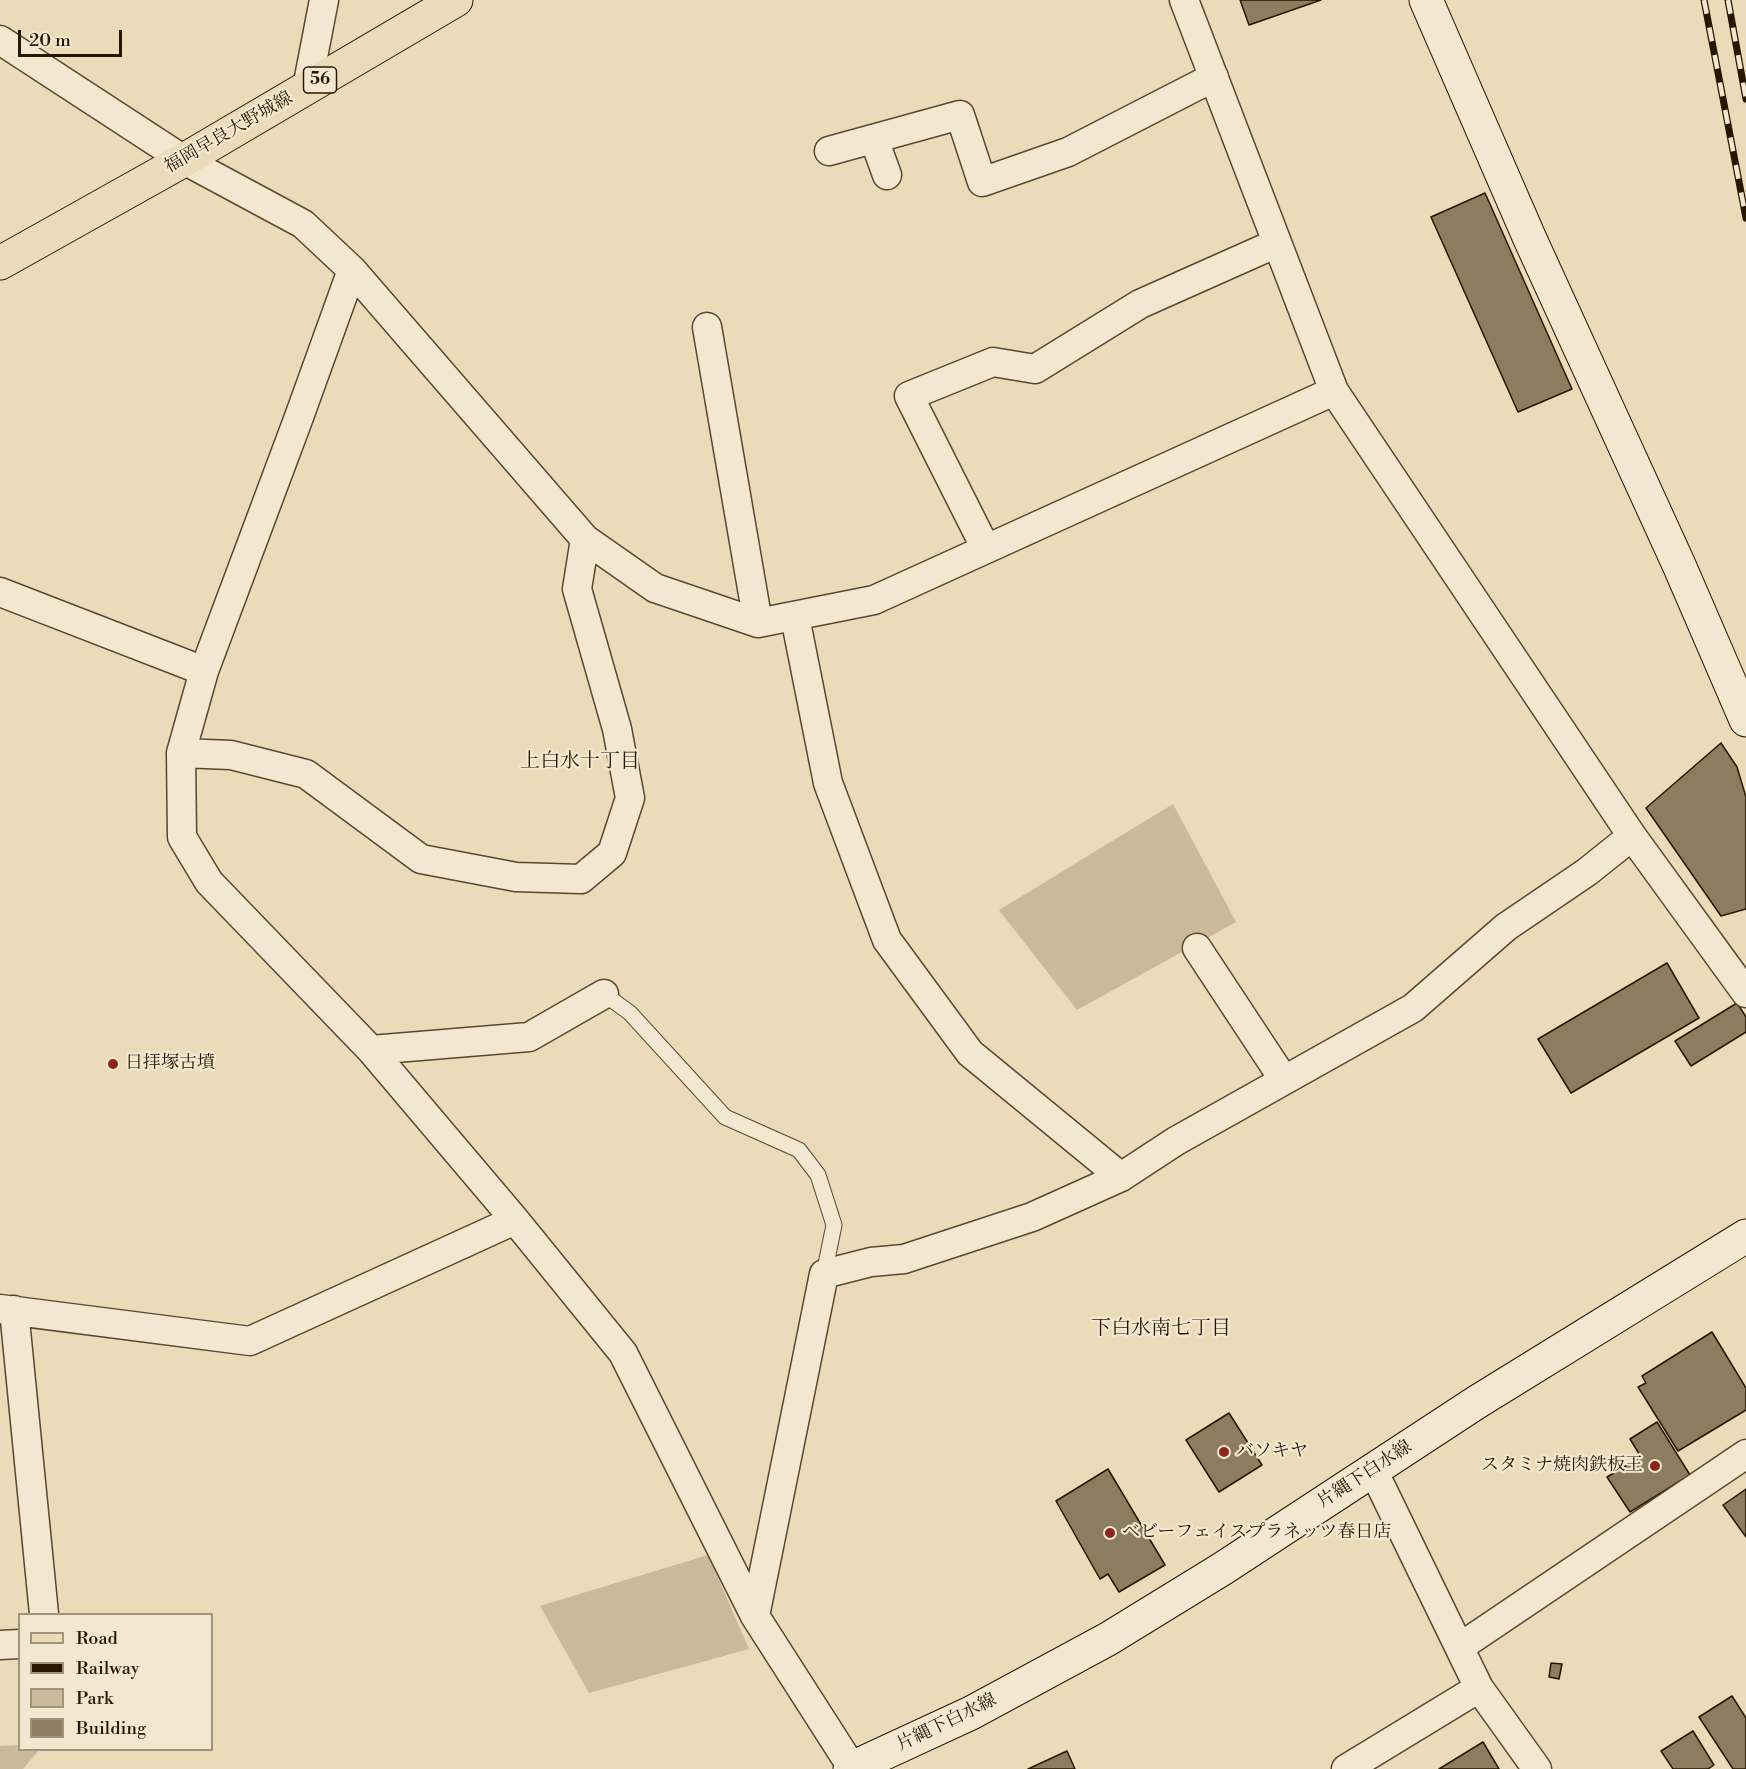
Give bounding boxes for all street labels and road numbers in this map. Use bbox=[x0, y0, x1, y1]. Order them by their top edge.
road number: 56 bbox=[304, 67, 336, 93]
street label: 福岡早良大野城線 bbox=[161, 88, 297, 178]
street label: 片縄下白水線 bbox=[1314, 1437, 1416, 1513]
street label: 片縄下白水線 bbox=[894, 1690, 1000, 1756]

